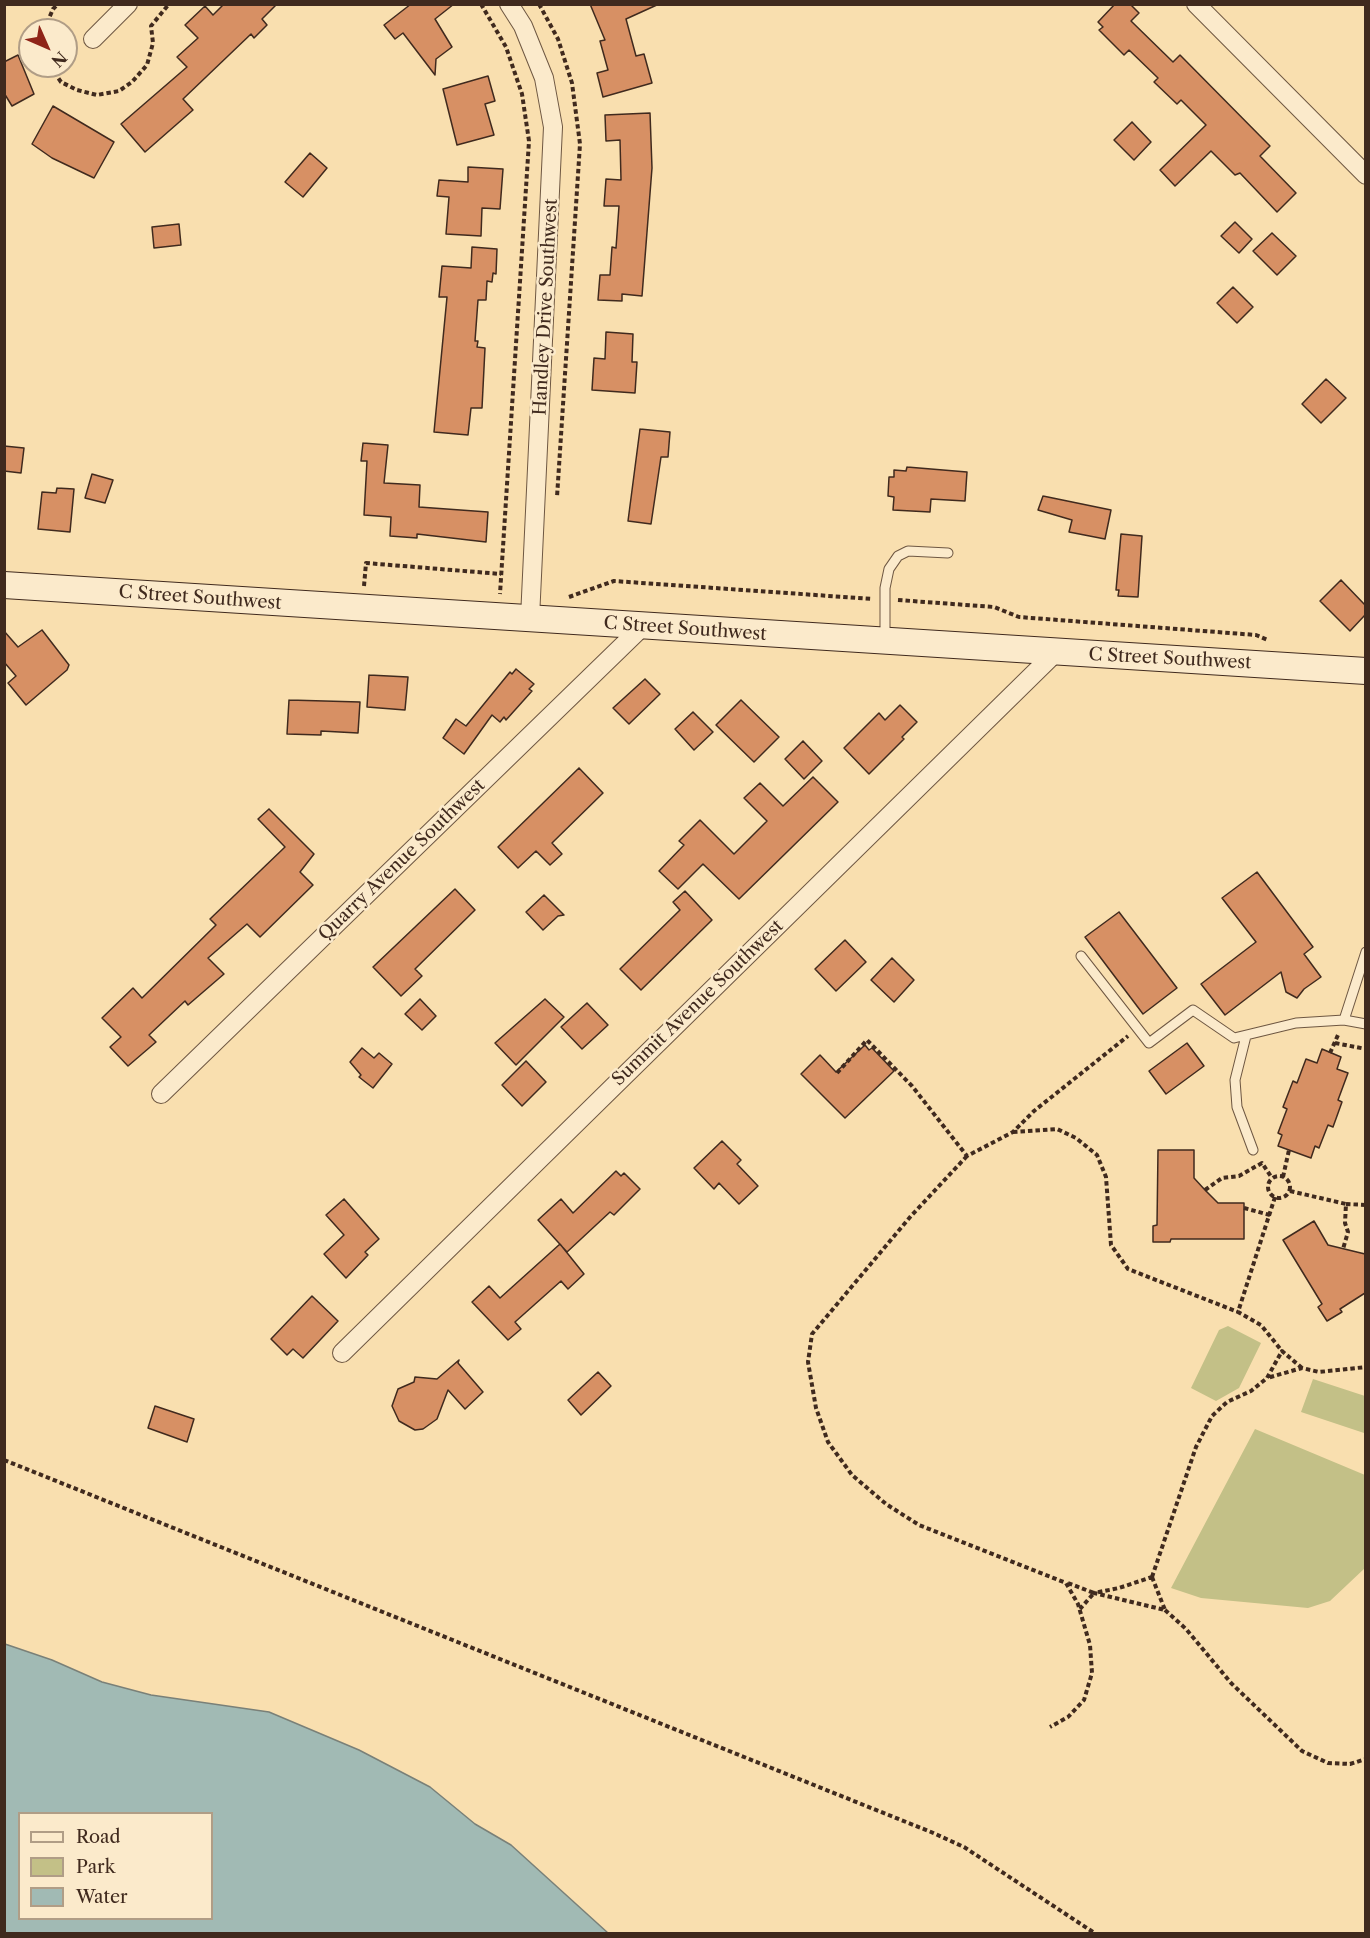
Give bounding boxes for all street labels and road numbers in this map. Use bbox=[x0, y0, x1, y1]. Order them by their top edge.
street label: Handley Drive Southwest bbox=[530, 198, 562, 416]
street label: C Street Southwest bbox=[118, 582, 282, 614]
street label: C Street Southwest bbox=[603, 613, 767, 645]
street label: C Street Southwest bbox=[1088, 644, 1252, 674]
street label: Quarry Avenue Southwest bbox=[314, 775, 490, 945]
street label: Summit Avenue Southwest bbox=[608, 916, 788, 1090]

